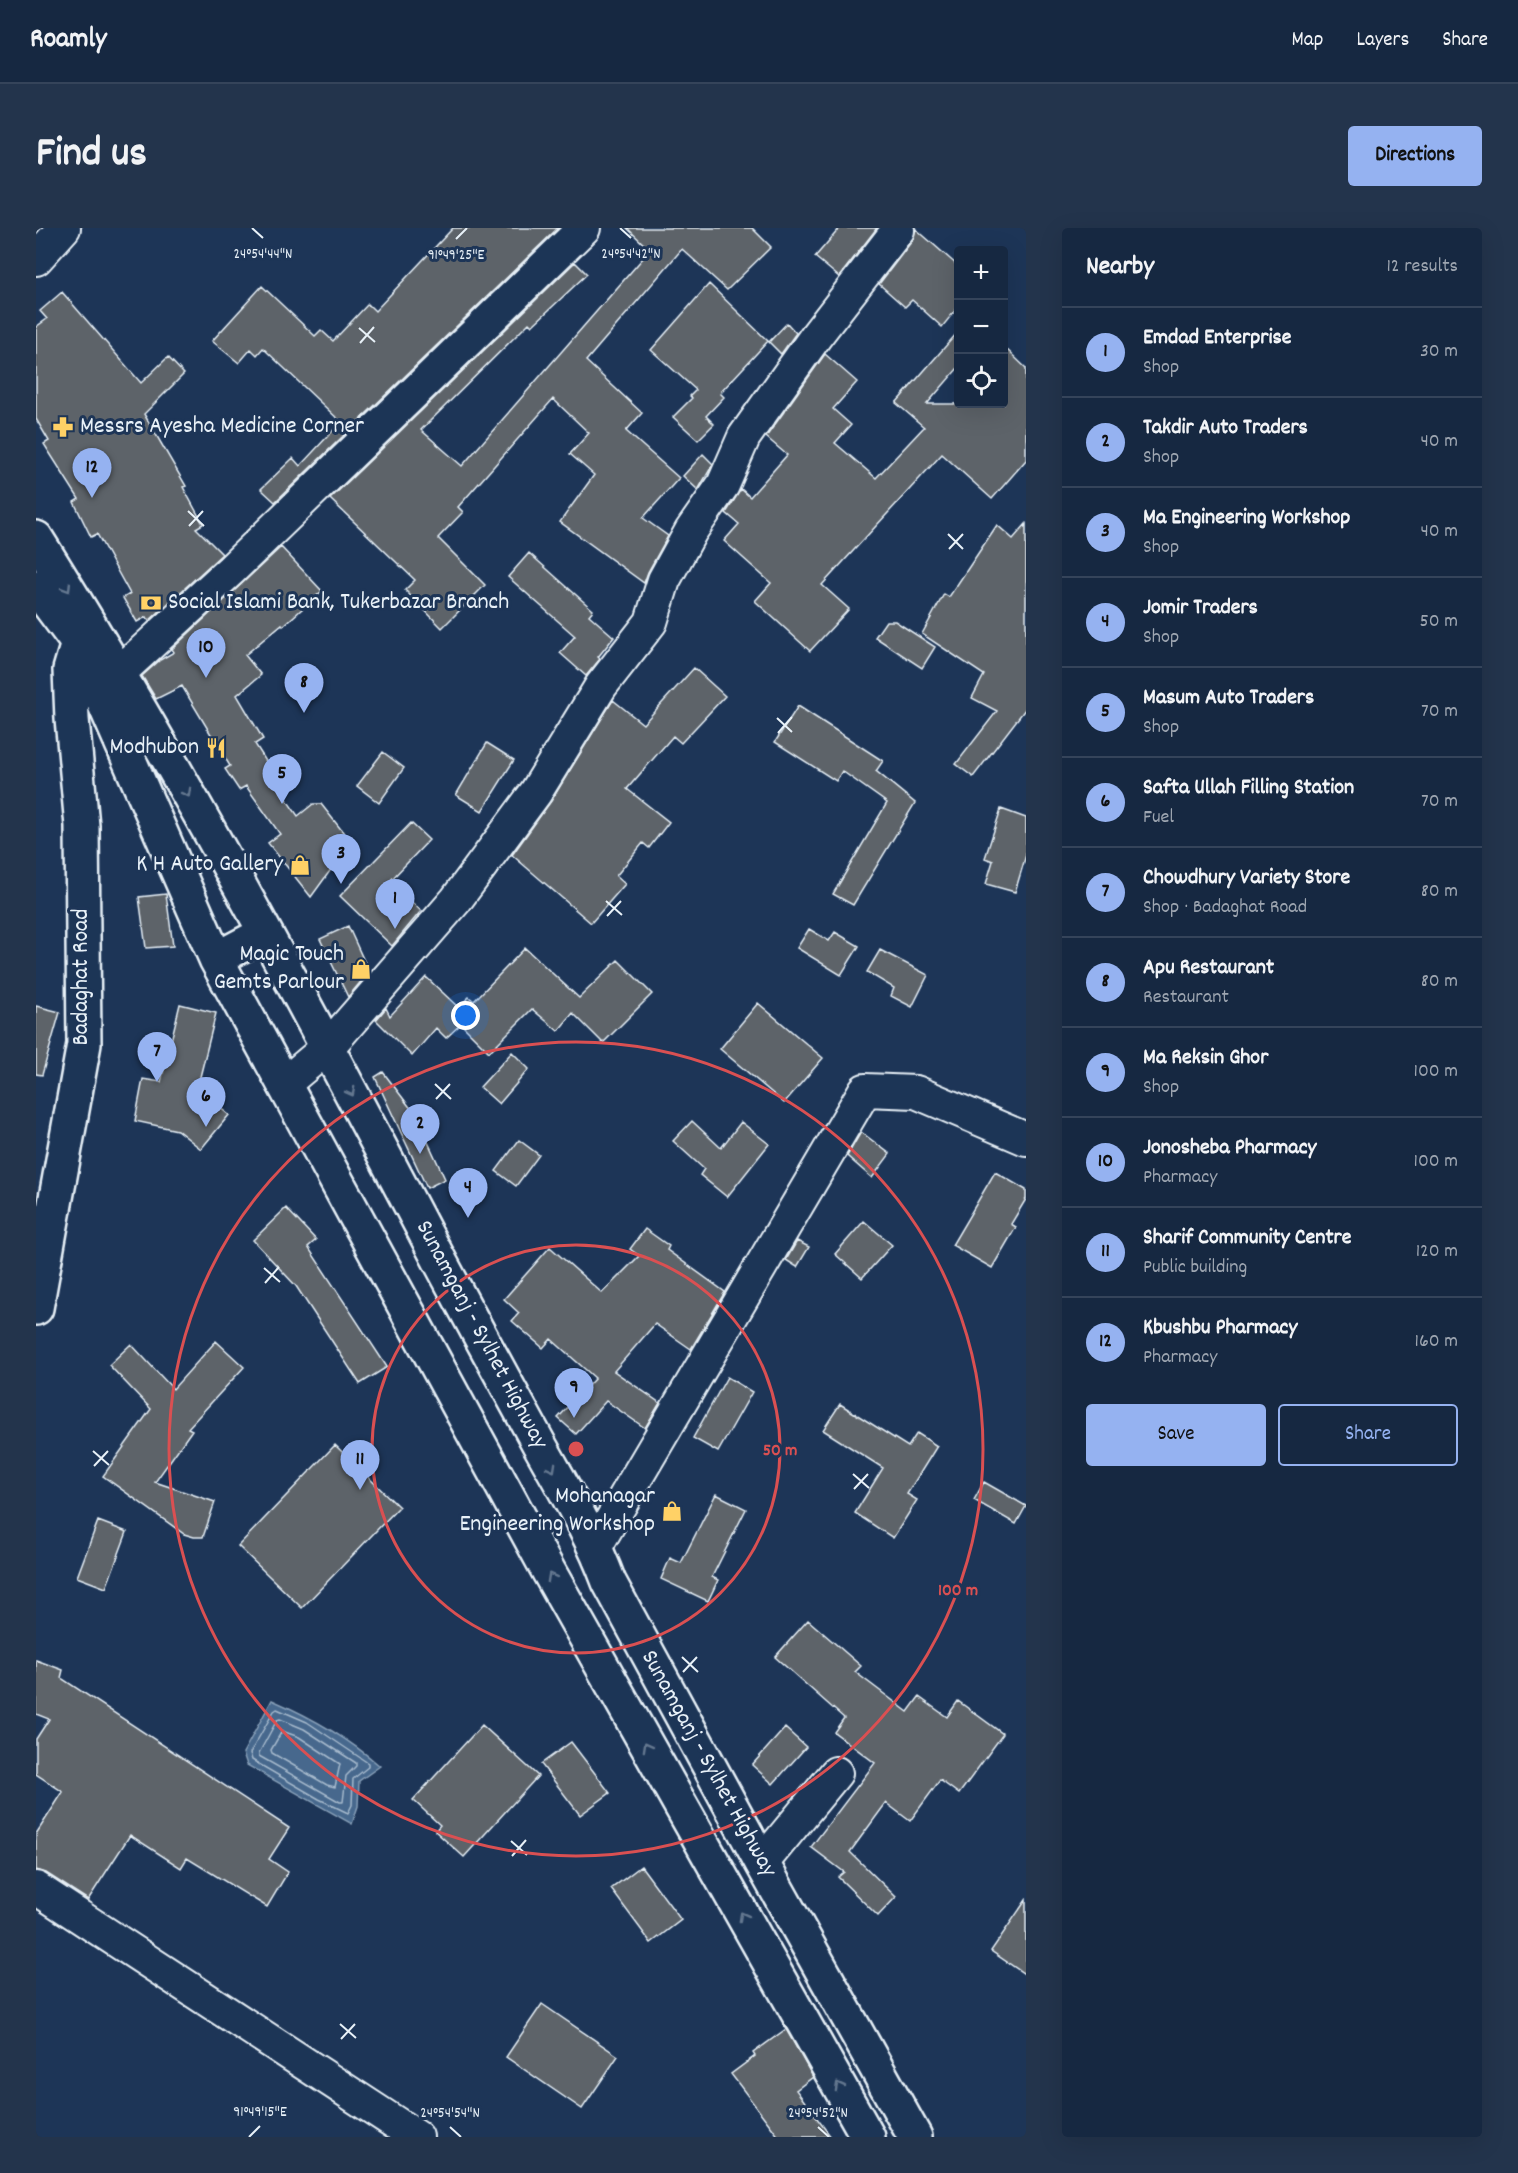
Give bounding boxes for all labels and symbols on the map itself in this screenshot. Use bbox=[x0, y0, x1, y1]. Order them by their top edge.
text: 24°54'44"N bbox=[234, 244, 292, 266]
text: 24°54'42"N bbox=[601, 244, 661, 266]
text: 91°49'25"E bbox=[428, 245, 485, 267]
place label: Messrs Ayesha Medicine Corner bbox=[80, 410, 364, 444]
pharmacy icon: Messrs Ayesha Medicine Corner bbox=[51, 415, 75, 439]
pin: 12 bbox=[72, 448, 112, 498]
one-way arrow bbox=[60, 582, 72, 592]
place label: Social Islami Bank, Tukerbazar Branch bbox=[168, 586, 509, 620]
bank icon: Social Islami Bank, Tukerbazar Branch bbox=[139, 591, 163, 615]
pin: 10 bbox=[186, 628, 226, 678]
pin: 8 bbox=[284, 664, 324, 713]
place label: Modhubon bbox=[110, 731, 199, 765]
restaurant icon: Modhubon bbox=[204, 736, 228, 760]
pin: 5 bbox=[262, 754, 302, 804]
one-way arrow bbox=[179, 786, 191, 797]
pin: 3 bbox=[322, 834, 360, 884]
place label: K H Auto Gallery bbox=[136, 848, 284, 882]
shop icon: K H Auto Gallery bbox=[288, 853, 312, 877]
pin: 1 bbox=[376, 880, 414, 929]
street label: Badaghat Road bbox=[65, 908, 99, 1046]
place label: Magic Touch Gemts Parlour bbox=[214, 938, 344, 1000]
shop icon: Magic Touch Gemts Parlour bbox=[349, 957, 373, 981]
your location bbox=[451, 1001, 480, 1030]
pin: 7 bbox=[138, 1032, 176, 1082]
pin: 6 bbox=[186, 1078, 226, 1127]
one-way arrow bbox=[344, 1086, 356, 1097]
pin: 2 bbox=[400, 1104, 440, 1154]
pin: 4 bbox=[448, 1168, 488, 1218]
street label: Sunamganj - Sylhet Highway bbox=[406, 1215, 556, 1457]
pin: 9 bbox=[554, 1368, 594, 1418]
centre of rings bbox=[566, 1439, 586, 1459]
text: 50 m bbox=[763, 1439, 797, 1464]
pin: 11 bbox=[340, 1440, 380, 1490]
one-way arrow bbox=[545, 1462, 557, 1472]
place label: Mohanagar Engineering Workshop bbox=[459, 1480, 655, 1542]
shop icon: Mohanagar Engineering Workshop bbox=[660, 1499, 684, 1523]
one-way arrow bbox=[547, 1572, 559, 1583]
text: 100 m bbox=[938, 1579, 978, 1604]
street label: Sunamganj - Sylhet Highway bbox=[631, 1644, 785, 1885]
one-way arrow bbox=[643, 1742, 654, 1753]
one-way arrow bbox=[739, 1912, 750, 1922]
one-way arrow bbox=[835, 2082, 846, 2092]
text: 91°49'15"E bbox=[233, 2102, 287, 2124]
text: 24°54'54"N bbox=[420, 2103, 480, 2125]
text: 24°54'52"N bbox=[788, 2103, 848, 2125]

